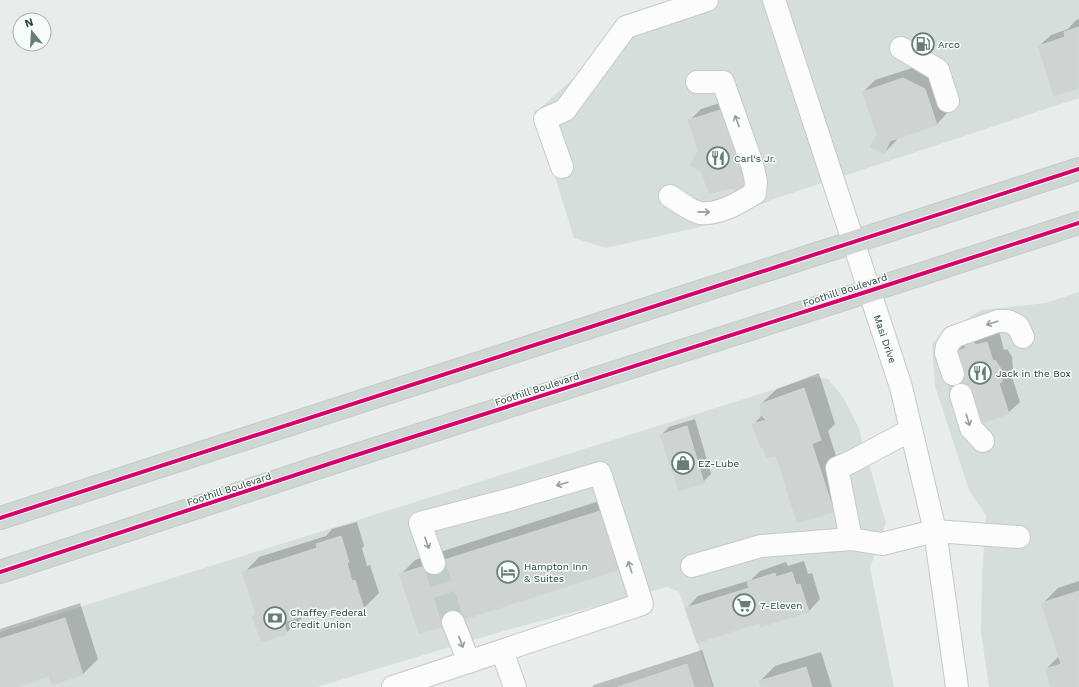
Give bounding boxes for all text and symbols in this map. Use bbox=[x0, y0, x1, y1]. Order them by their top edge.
north arrow bbox=[12, 12, 52, 52]
text: N bbox=[23, 16, 35, 30]
fuel station icon: Arco bbox=[910, 31, 936, 57]
place label: Arco bbox=[938, 39, 960, 50]
one-way arrow bbox=[733, 115, 740, 128]
restaurant icon: Carl's Jr. bbox=[705, 145, 731, 171]
place label: Carl's Jr. bbox=[734, 153, 776, 164]
one-way arrow bbox=[698, 208, 711, 216]
street label: Foothill Boulevard bbox=[801, 271, 889, 309]
street label: Masi Drive bbox=[872, 313, 898, 365]
one-way arrow bbox=[987, 320, 999, 328]
restaurant icon: Jack in the Box bbox=[967, 360, 993, 386]
place label: Jack in the Box bbox=[996, 368, 1071, 379]
street label: Foothill Boulevard bbox=[493, 370, 581, 408]
one-way arrow bbox=[965, 413, 972, 426]
shop icon: EZ-Lube bbox=[670, 450, 696, 476]
place label: EZ-Lube bbox=[698, 458, 739, 469]
street label: Foothill Boulevard bbox=[185, 470, 273, 508]
one-way arrow bbox=[556, 481, 569, 488]
one-way arrow bbox=[423, 537, 431, 549]
hotel icon: Hampton Inn & Suites bbox=[495, 559, 521, 585]
place label: Hampton Inn & Suites bbox=[524, 561, 588, 584]
one-way arrow bbox=[626, 561, 633, 574]
supermarket icon: 7-Eleven bbox=[731, 592, 757, 618]
place label: 7-Eleven bbox=[760, 600, 802, 611]
bank icon: Chaffey Federal Credit Union bbox=[262, 605, 288, 631]
place label: Chaffey Federal Credit Union bbox=[290, 607, 366, 630]
one-way arrow bbox=[458, 636, 466, 648]

